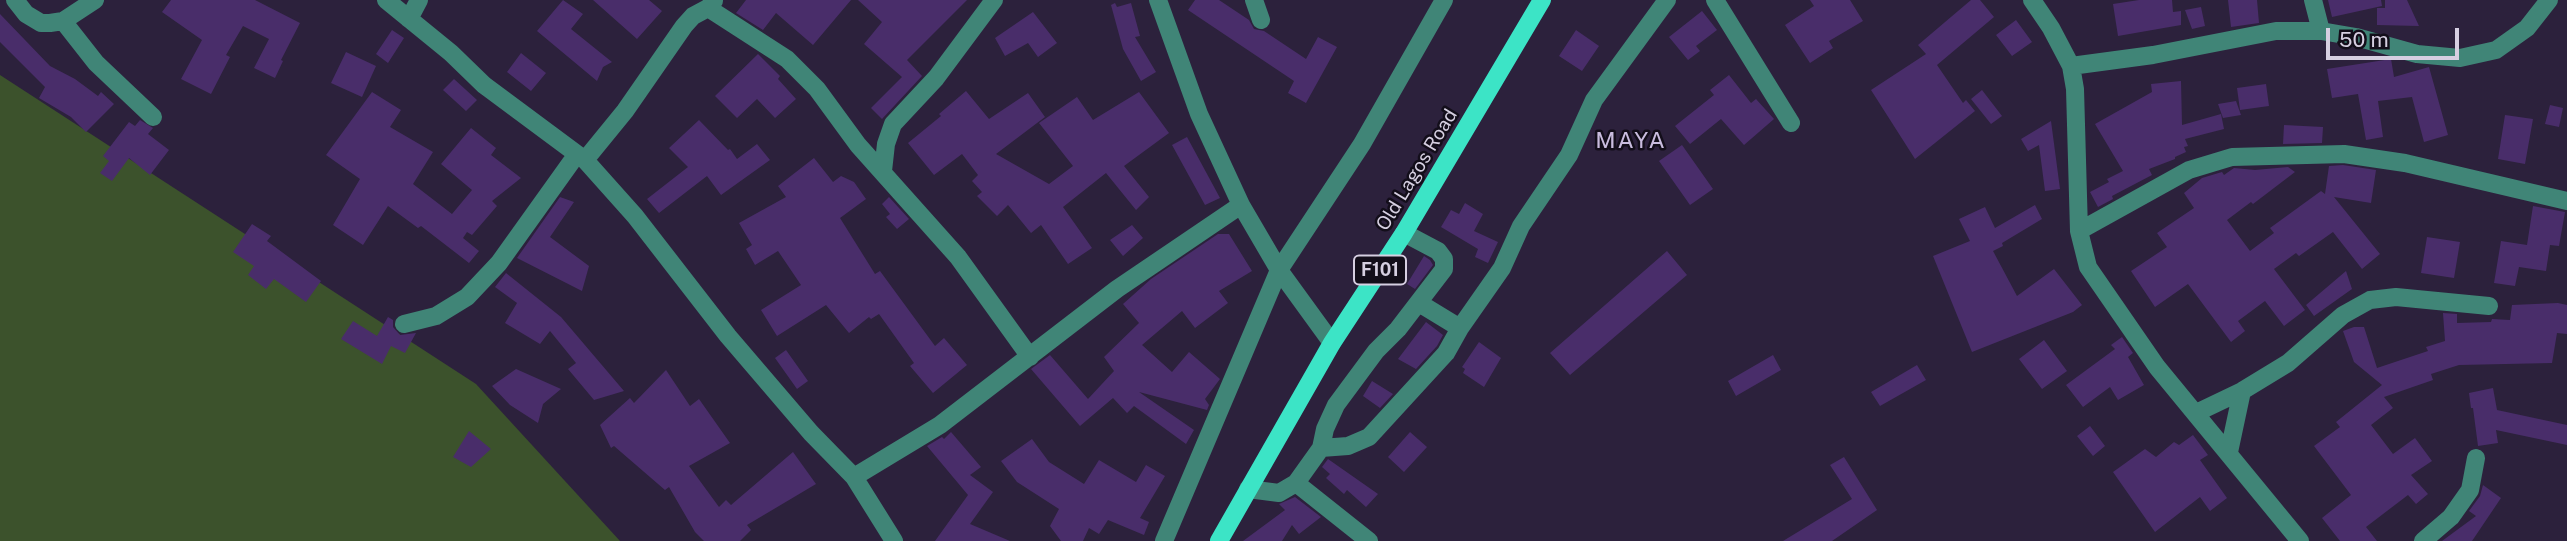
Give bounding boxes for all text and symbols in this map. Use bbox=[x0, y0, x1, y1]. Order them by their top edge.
scale bar bbox=[2329, 14, 2462, 58]
text: 50 m bbox=[2339, 27, 2389, 52]
street label: Old Lagos Road bbox=[1372, 105, 1462, 235]
district label: MAYA bbox=[1596, 127, 1666, 155]
road number: F101 bbox=[1354, 256, 1406, 284]

